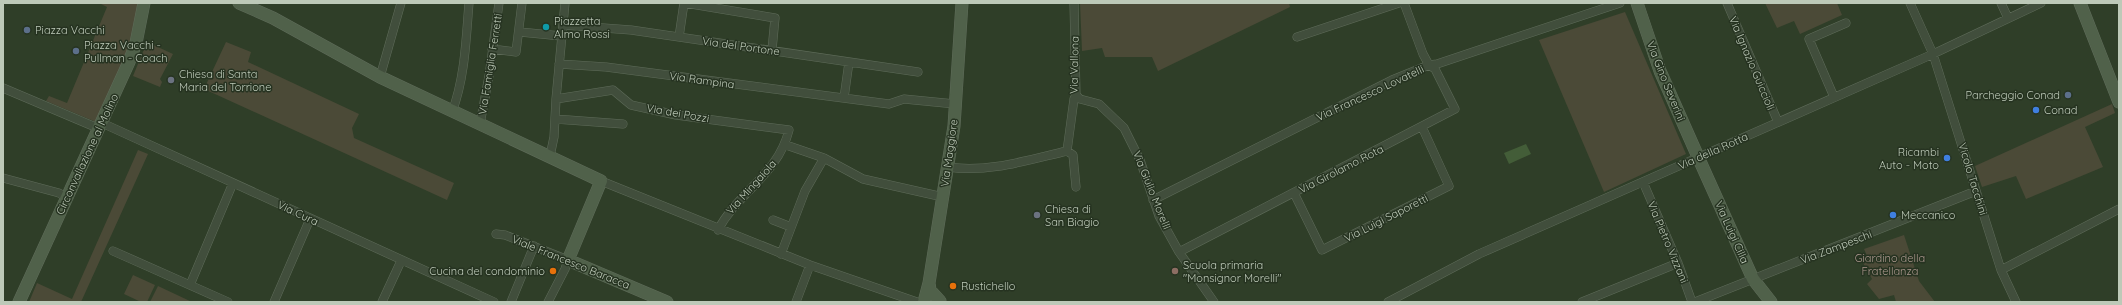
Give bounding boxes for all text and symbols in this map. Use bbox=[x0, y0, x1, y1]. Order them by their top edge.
street label: Via Famiglia Ferretti bbox=[475, 12, 505, 116]
place label: Piazzetta Almo Rossi bbox=[554, 14, 610, 41]
street label: Via Ignazio Guiccioli bbox=[1726, 14, 1778, 112]
marker: Piazzetta Almo Rossi bbox=[541, 22, 551, 32]
place label: Piazza Vacchi bbox=[35, 23, 105, 37]
marker: Piazza Vacchi bbox=[22, 25, 32, 35]
street label: Via del Portone bbox=[701, 34, 781, 58]
street label: Via Vallona bbox=[1066, 36, 1082, 94]
place label: Piazza Vacchi - Pullman - Coach bbox=[84, 38, 168, 65]
street label: Via Gino Severini bbox=[1644, 39, 1688, 123]
marker: Piazza Vacchi - Pullman - Coach bbox=[71, 46, 81, 56]
street label: Via Francesco Lovatelli bbox=[1314, 62, 1426, 124]
place label: Chiesa di Santa Maria del Torrione bbox=[179, 67, 271, 94]
street label: Via Rampina bbox=[669, 69, 735, 91]
marker: Chiesa di Santa Maria del Torrione bbox=[166, 75, 176, 85]
place label: Parcheggio Conad bbox=[1965, 88, 2060, 102]
marker: Parcheggio Conad bbox=[2063, 90, 2073, 100]
street label: Circonvallazione al Molino bbox=[53, 91, 121, 217]
street label: Via dei Pozzi bbox=[646, 101, 710, 125]
place label: Conad bbox=[2044, 103, 2078, 117]
marker: Conad bbox=[2031, 105, 2041, 115]
street label: Via Maggiore bbox=[937, 118, 961, 188]
street label: Via della Rotta bbox=[1676, 129, 1750, 173]
street label: Vicolo Tacchini bbox=[1955, 141, 1991, 217]
street label: Via Girolamo Rota bbox=[1296, 142, 1386, 196]
place label: Ricambi Auto - Moto bbox=[1879, 145, 1939, 172]
street label: Via Giulio Morelli bbox=[1130, 149, 1174, 231]
marker: Ricambi Auto - Moto bbox=[1942, 153, 1952, 163]
street label: Via Mingaiola bbox=[723, 157, 779, 217]
street label: Via Luigi Saporetti bbox=[1342, 191, 1430, 245]
street label: Via Cura bbox=[275, 197, 321, 229]
street label: Via Luigi Cilla bbox=[1712, 198, 1752, 266]
street label: Via Pietro Vizzani bbox=[1644, 199, 1692, 285]
place label: Chiesa di San Biagio bbox=[1045, 202, 1100, 229]
place label: Meccanico bbox=[1901, 208, 1956, 222]
marker: Chiesa di San Biagio bbox=[1032, 210, 1042, 220]
marker: Meccanico bbox=[1888, 210, 1898, 220]
street label: Via Zampeschi bbox=[1798, 227, 1874, 267]
street label: Viale Francesco Baracca bbox=[510, 232, 632, 292]
park label: Giardino della Fratellanza bbox=[1855, 251, 1925, 278]
place label: Scuola primaria "Monsignor Morelli" bbox=[1183, 258, 1282, 285]
place label: Cucina del condominio bbox=[429, 264, 545, 278]
marker: Cucina del condominio bbox=[548, 266, 558, 276]
marker: Scuola primaria "Monsignor Morelli" bbox=[1170, 266, 1180, 276]
place label: Rustichello bbox=[961, 279, 1016, 293]
marker: Rustichello bbox=[948, 281, 958, 291]

